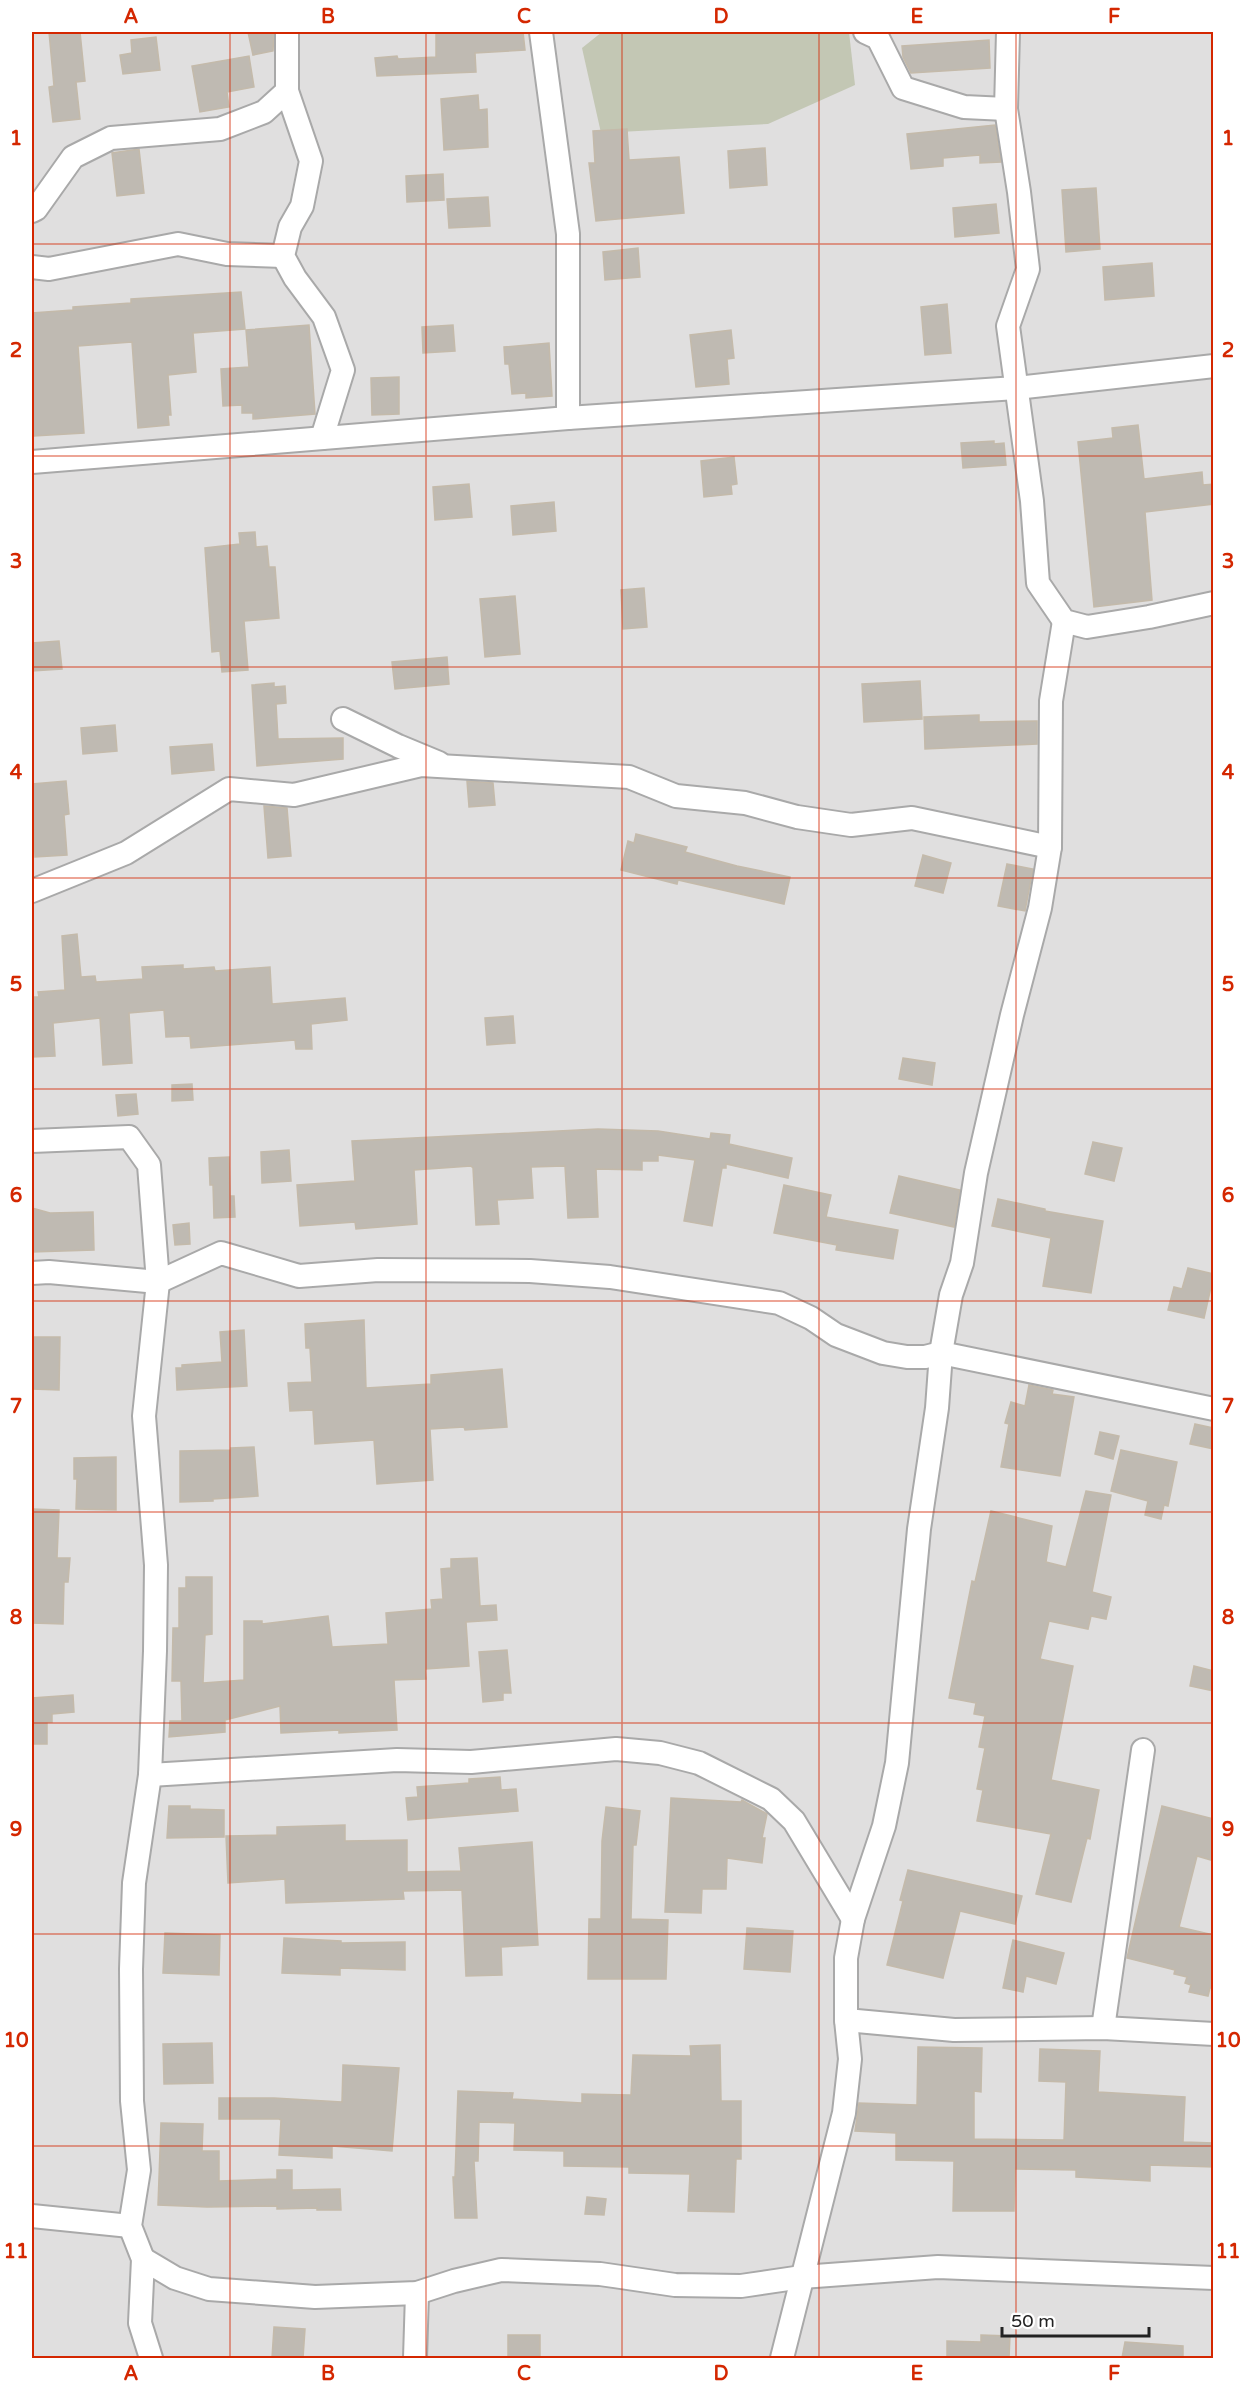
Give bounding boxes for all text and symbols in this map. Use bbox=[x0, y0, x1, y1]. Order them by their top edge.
text: A bbox=[124, 5, 139, 29]
text: B bbox=[321, 5, 335, 29]
text: C bbox=[517, 5, 531, 29]
text: D bbox=[713, 5, 729, 29]
text: E bbox=[911, 5, 924, 29]
text: F bbox=[1108, 5, 1120, 29]
text: 1 bbox=[10, 127, 22, 151]
text: 1 bbox=[1222, 127, 1234, 151]
text: 2 bbox=[10, 339, 22, 363]
text: 2 bbox=[1222, 339, 1234, 363]
text: 3 bbox=[10, 550, 22, 574]
text: 3 bbox=[1222, 550, 1234, 574]
text: 4 bbox=[10, 761, 23, 785]
text: 4 bbox=[1222, 761, 1235, 785]
text: 5 bbox=[10, 973, 22, 997]
text: 5 bbox=[1222, 973, 1234, 997]
text: 6 bbox=[10, 1184, 22, 1208]
text: 6 bbox=[1222, 1184, 1234, 1208]
text: 7 bbox=[10, 1395, 22, 1419]
text: 7 bbox=[1222, 1395, 1234, 1419]
text: 8 bbox=[10, 1606, 22, 1630]
text: 8 bbox=[1222, 1606, 1234, 1630]
text: 9 bbox=[10, 1818, 22, 1842]
text: 9 bbox=[1222, 1818, 1234, 1842]
text: 10 bbox=[3, 2029, 29, 2053]
text: 10 bbox=[1215, 2029, 1241, 2053]
text: 11 bbox=[3, 2240, 29, 2264]
text: 11 bbox=[1215, 2240, 1241, 2264]
scale bar bbox=[1002, 2300, 1149, 2338]
text: 50 m bbox=[1011, 2310, 1055, 2332]
text: A bbox=[124, 2362, 139, 2386]
text: B bbox=[321, 2362, 335, 2386]
text: C bbox=[517, 2362, 531, 2386]
text: D bbox=[713, 2362, 729, 2386]
text: E bbox=[911, 2362, 924, 2386]
text: F bbox=[1108, 2362, 1120, 2386]

